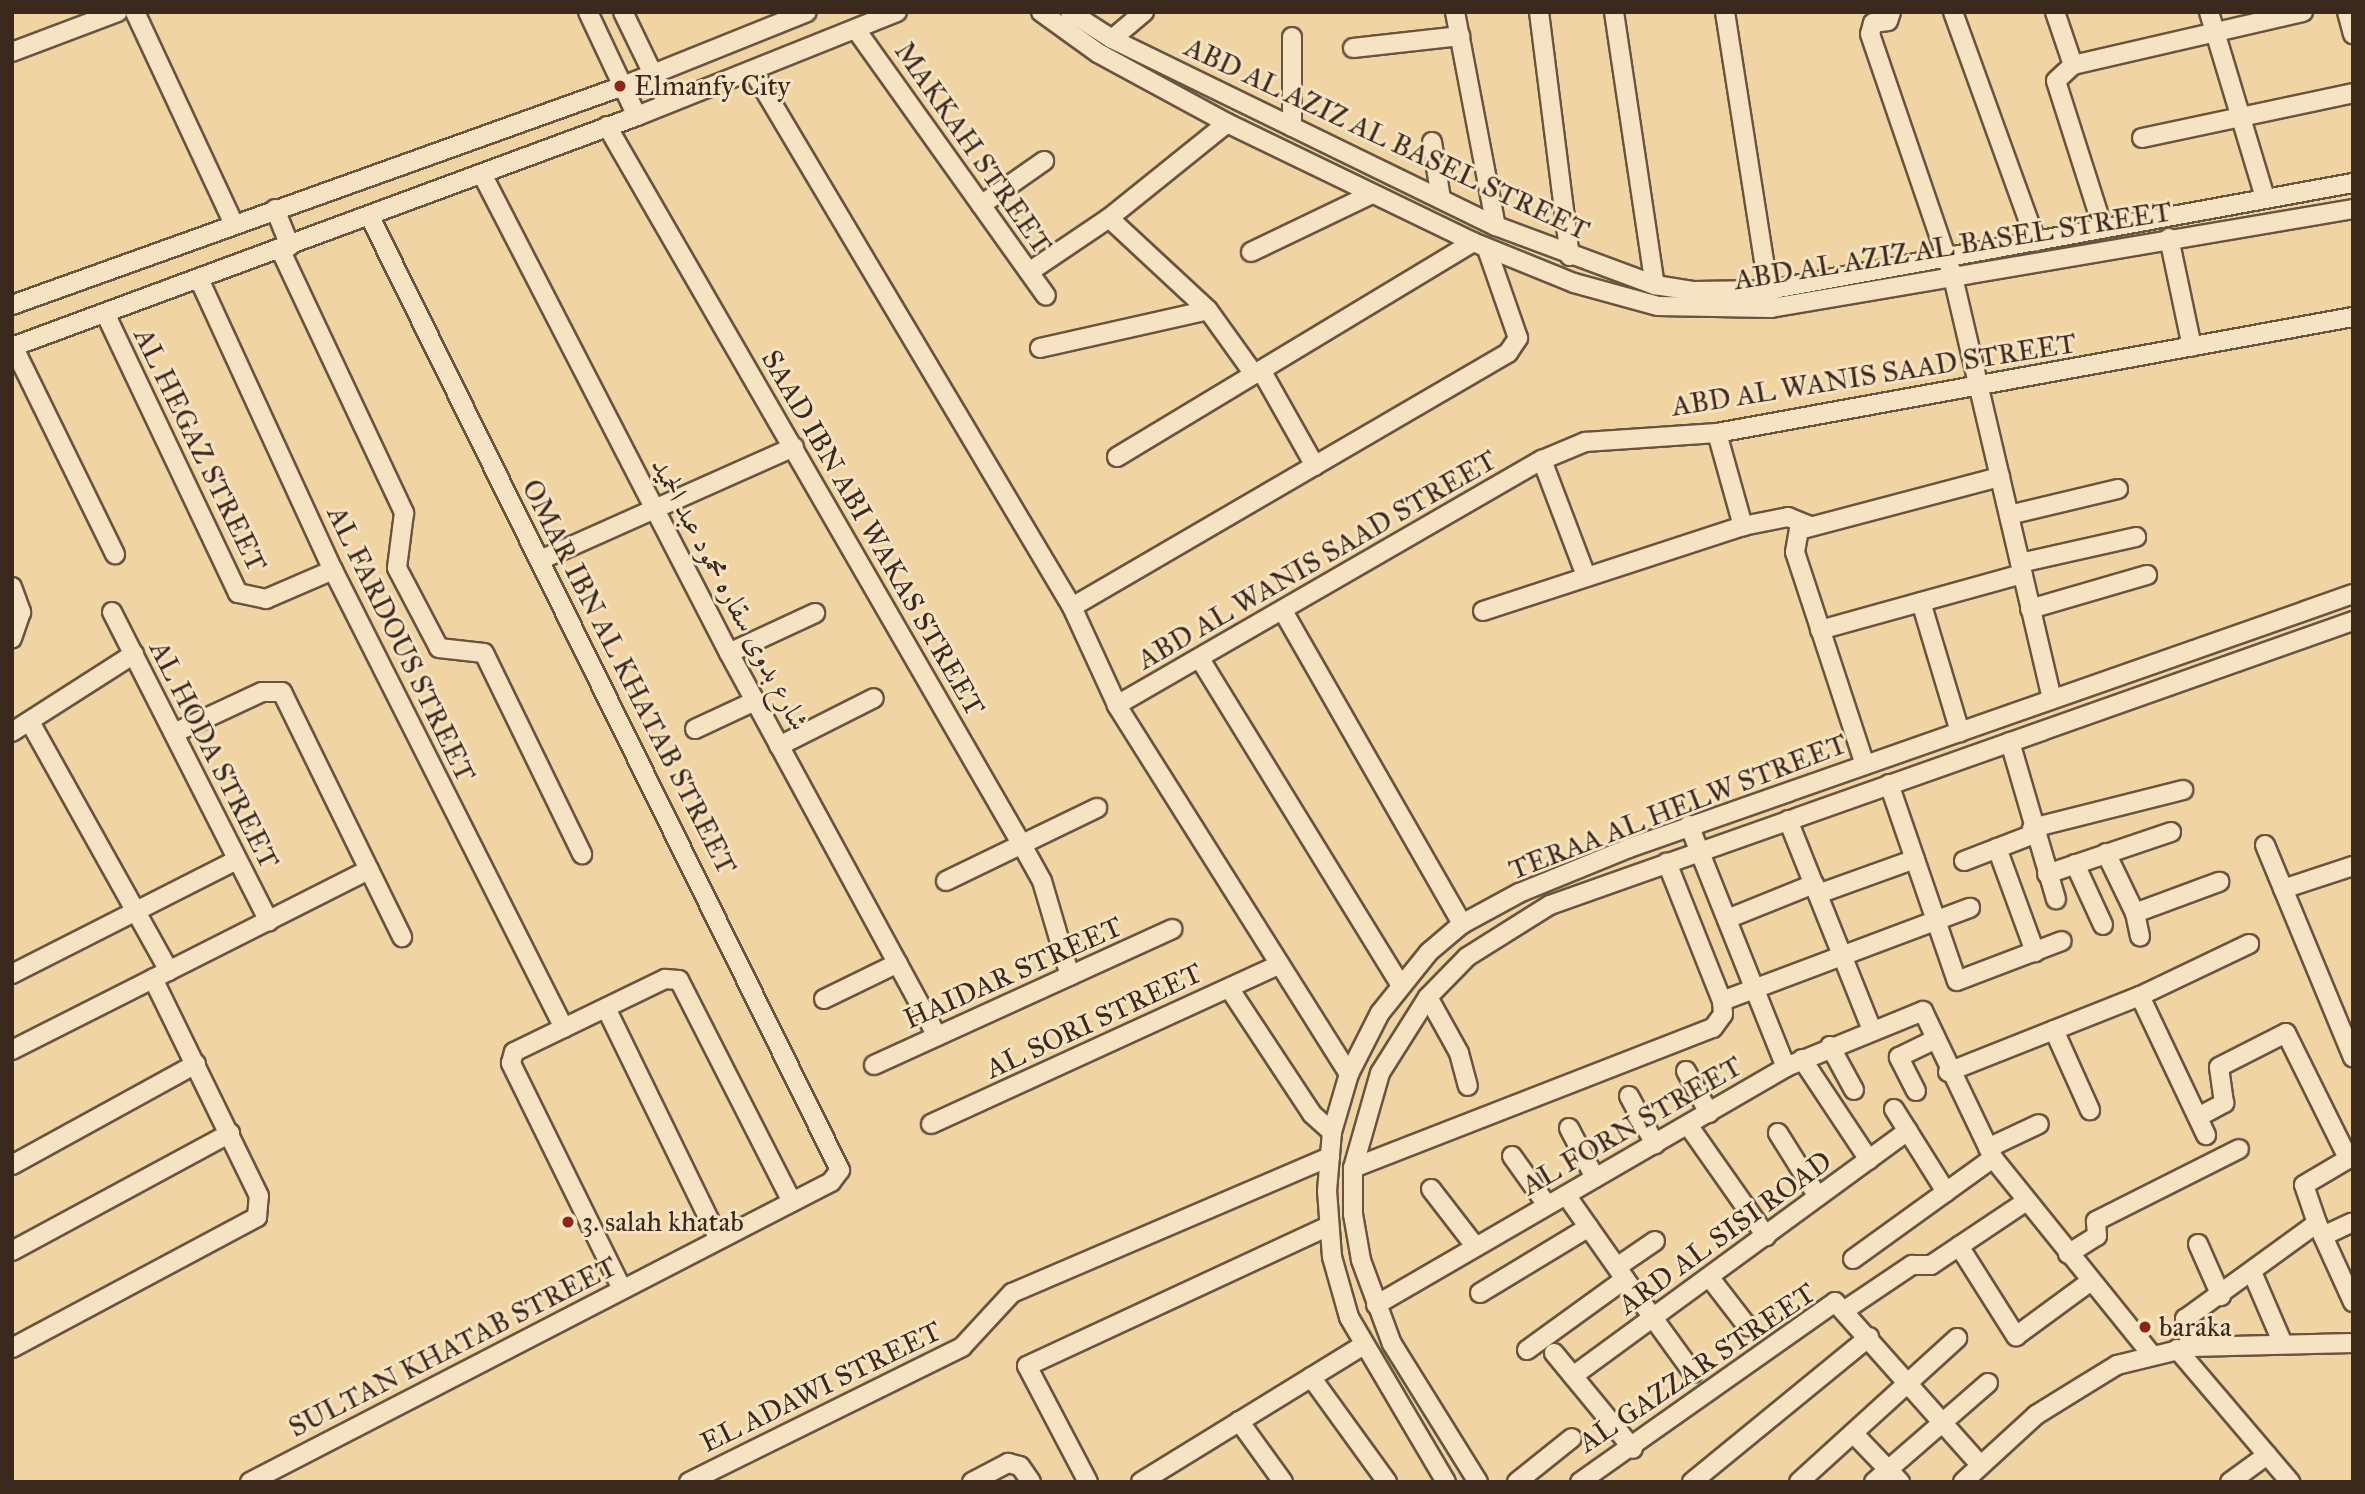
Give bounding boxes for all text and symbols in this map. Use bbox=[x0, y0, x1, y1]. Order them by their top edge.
street label: ABD AL AZIZ AL BASEL STREET bbox=[1179, 30, 1595, 248]
street label: MAKKAH STREET bbox=[887, 36, 1059, 260]
place label: Elmanfy City bbox=[634, 69, 790, 103]
marker: Elmanfy City bbox=[612, 78, 628, 94]
street label: ABD AL AZIZ AL BASEL STREET bbox=[1732, 195, 2174, 297]
street label: AL HEGAZ STREET bbox=[126, 323, 274, 577]
street label: ABD AL WANIS SAAD STREET bbox=[1669, 326, 2079, 424]
street label: SAAD IBN ABI WAKAS STREET bbox=[754, 344, 992, 722]
street label: ABD AL WANIS SAAD STREET bbox=[1131, 443, 1503, 677]
street label: شارع بدوى سقاره محمود عبد الحميد bbox=[644, 452, 816, 736]
street label: OMAR IBN AL KHATAB STREET bbox=[514, 474, 744, 880]
street label: AL FARDOUS STREET bbox=[320, 501, 482, 787]
street label: AL HODA STREET bbox=[142, 635, 286, 875]
street label: TERAA AL HELW STREET bbox=[1504, 727, 1852, 887]
street label: HAIDAR STREET bbox=[899, 910, 1127, 1036]
street label: AL SORI STREET bbox=[981, 956, 1207, 1086]
street label: AL FORN STREET bbox=[1516, 1049, 1748, 1203]
street label: ARD AL SISI ROAD bbox=[1612, 1144, 1838, 1322]
place label: 3. salah khatab bbox=[582, 1205, 744, 1239]
marker: 3. salah khatab bbox=[560, 1214, 576, 1230]
street label: SULTAN KHATAB STREET bbox=[283, 1249, 623, 1445]
street label: AL GAZZAR STREET bbox=[1572, 1276, 1822, 1460]
place label: baraka bbox=[2159, 1310, 2232, 1344]
street label: EL ADAWI STREET bbox=[695, 1314, 947, 1460]
marker: baraka bbox=[2137, 1319, 2153, 1335]

